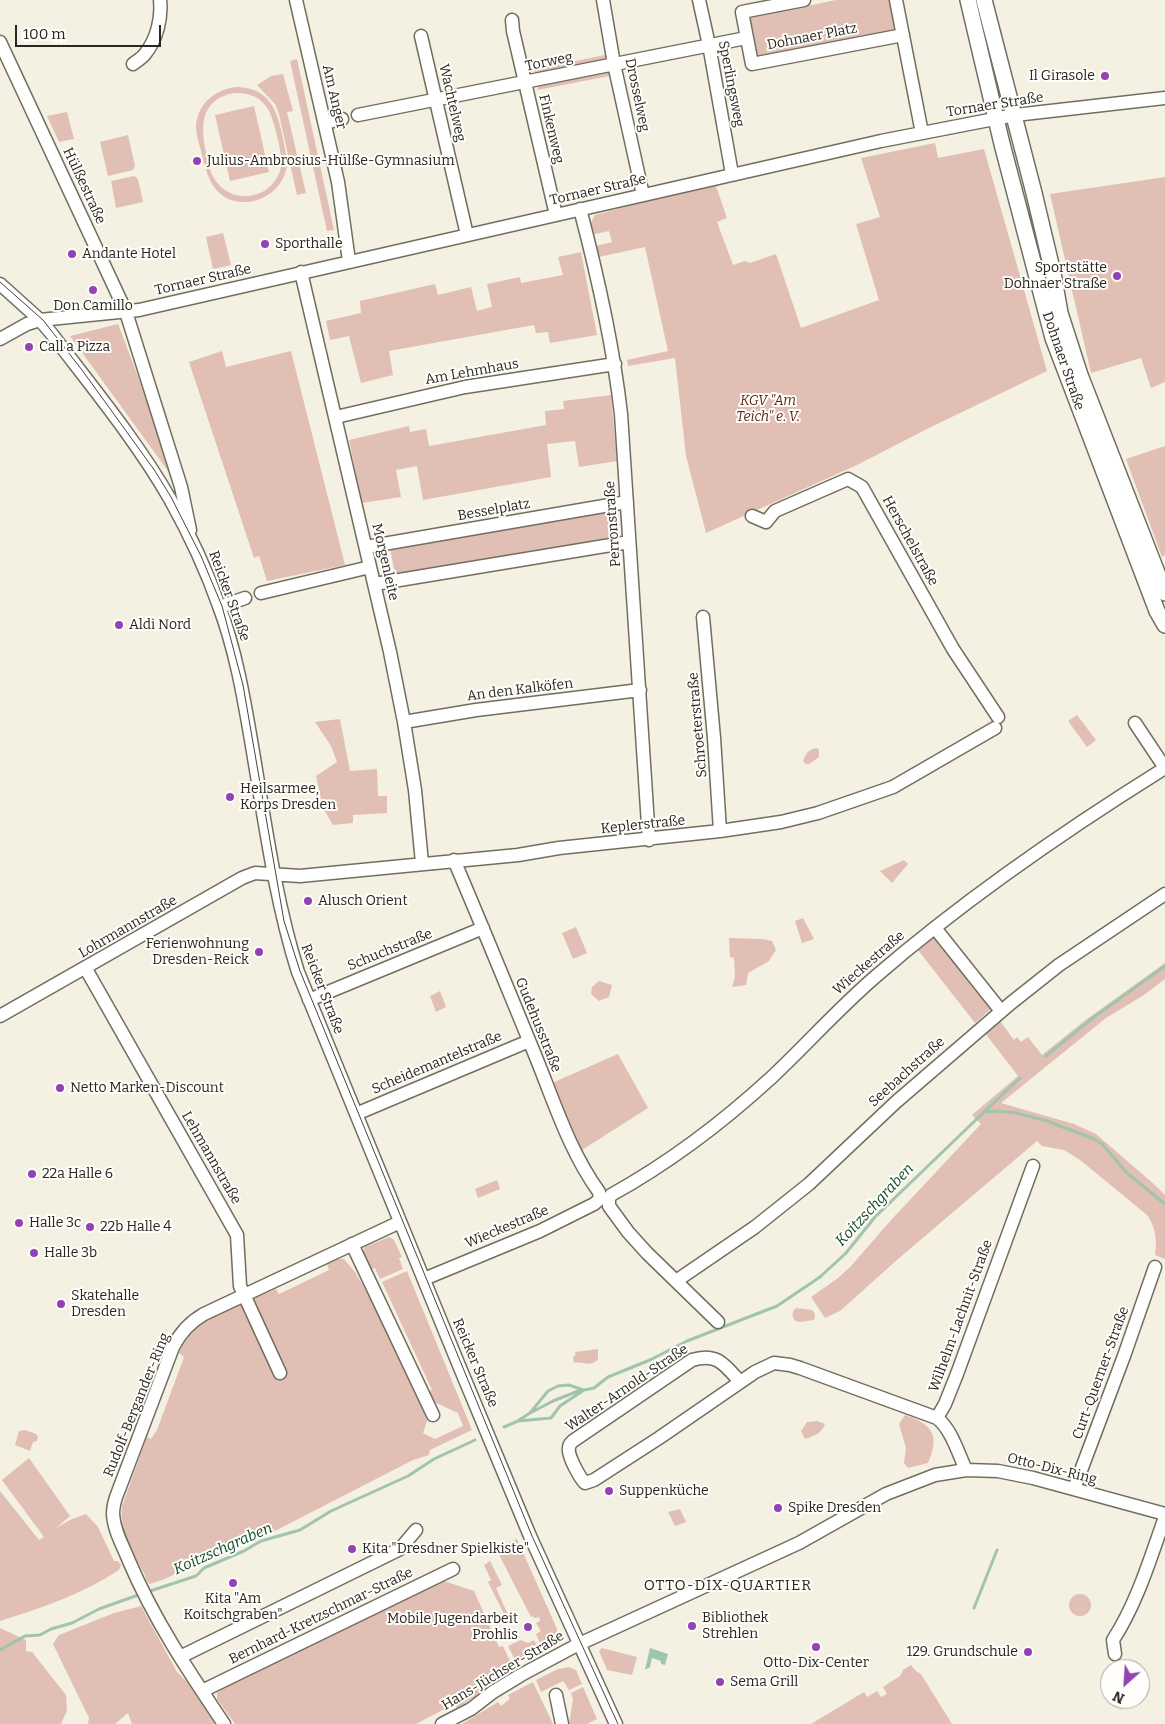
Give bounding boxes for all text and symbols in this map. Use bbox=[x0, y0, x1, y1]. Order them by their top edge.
scale bar bbox=[18, 15, 164, 47]
street label: Dohnaer Platz bbox=[766, 20, 858, 54]
text: 100 m bbox=[23, 25, 66, 43]
street label: Sperlingsweg bbox=[714, 39, 748, 129]
street label: Torweg bbox=[524, 49, 574, 75]
street label: Drosselweg bbox=[621, 57, 653, 133]
street label: Am Anger bbox=[318, 63, 350, 131]
street label: Wachtelweg bbox=[435, 63, 469, 143]
place label: Il Girasole bbox=[1029, 68, 1095, 84]
marker: Il Girasole bbox=[1099, 70, 1111, 82]
street label: Tornaer Straße bbox=[945, 89, 1045, 121]
street label: Finkenweg bbox=[535, 93, 567, 165]
street label: Hülßestraße bbox=[59, 145, 109, 227]
place label: Julius-Ambrosius-Hülße-Gymnasium bbox=[207, 153, 454, 169]
marker: Julius-Ambrosius-Hülße-Gymnasium bbox=[191, 155, 203, 167]
street label: Tornaer Straße bbox=[548, 171, 648, 209]
place label: Sporthalle bbox=[275, 236, 343, 252]
marker: Sporthalle bbox=[259, 238, 271, 250]
place label: Andante Hotel bbox=[82, 246, 176, 262]
marker: Andante Hotel bbox=[66, 248, 78, 260]
place label: Sportstätte Dohnaer Straße bbox=[1004, 260, 1107, 292]
street label: Tornaer Straße bbox=[153, 261, 253, 299]
marker: Sportstätte Dohnaer Straße bbox=[1111, 270, 1123, 282]
marker: Don Camillo bbox=[87, 284, 99, 296]
place label: Don Camillo bbox=[53, 298, 133, 314]
street label: Dohnaer Straße bbox=[1038, 309, 1088, 413]
place label: Call a Pizza bbox=[39, 339, 110, 355]
marker: Call a Pizza bbox=[23, 341, 35, 353]
street label: Am Lehmhaus bbox=[424, 355, 520, 389]
park label: KGV "Am Teich" e. V. bbox=[736, 393, 800, 426]
street label: Perronstraße bbox=[602, 480, 624, 568]
street label: Herschelstraße bbox=[878, 493, 942, 589]
street label: Besselplatz bbox=[456, 495, 532, 525]
street label: Morgenleite bbox=[368, 522, 402, 602]
street label: Reicker Straße bbox=[205, 548, 253, 644]
place label: Aldi Nord bbox=[129, 617, 191, 633]
marker: Aldi Nord bbox=[113, 619, 125, 631]
street label: Schroeterstraße bbox=[685, 672, 711, 778]
street label: An den Kalköfen bbox=[466, 675, 574, 705]
place label: Heilsarmee, Korps Dresden bbox=[240, 781, 336, 814]
marker: Heilsarmee, Korps Dresden bbox=[224, 791, 236, 803]
street label: Keplerstraße bbox=[600, 812, 686, 838]
street label: Lohrmannstraße bbox=[76, 892, 180, 962]
place label: Alusch Orient bbox=[318, 893, 408, 909]
marker: Alusch Orient bbox=[302, 895, 314, 907]
street label: Schuchstraße bbox=[345, 925, 435, 975]
street label: Wieckestraße bbox=[830, 927, 908, 999]
place label: Ferienwohnung Dresden-Reick bbox=[146, 936, 249, 969]
street label: Reicker Straße bbox=[297, 942, 347, 1036]
marker: Ferienwohnung Dresden-Reick bbox=[253, 946, 265, 958]
street label: Gudehusstraße bbox=[511, 975, 565, 1075]
street label: Scheidemantelstraße bbox=[369, 1028, 505, 1098]
street label: Seebachstraße bbox=[865, 1033, 949, 1111]
place label: Netto Marken-Discount bbox=[70, 1080, 224, 1096]
marker: Netto Marken-Discount bbox=[54, 1082, 66, 1094]
street label: Lehmannstraße bbox=[178, 1109, 244, 1207]
water label: Koitzschgraben bbox=[832, 1160, 918, 1250]
place label: 22a Halle 6 bbox=[42, 1166, 113, 1182]
marker: 22a Halle 6 bbox=[26, 1168, 38, 1180]
street label: Wieckestraße bbox=[463, 1202, 551, 1252]
place label: Halle 3c bbox=[29, 1215, 81, 1231]
marker: Halle 3c bbox=[13, 1217, 25, 1229]
place label: 22b Halle 4 bbox=[100, 1219, 171, 1235]
marker: 22b Halle 4 bbox=[84, 1221, 96, 1233]
street label: Wilhelm-Lachnit-Straße bbox=[926, 1238, 996, 1394]
place label: Halle 3b bbox=[44, 1245, 97, 1261]
marker: Halle 3b bbox=[28, 1247, 40, 1259]
place label: Skatehalle Dresden bbox=[71, 1288, 139, 1320]
marker: Skatehalle Dresden bbox=[55, 1298, 67, 1310]
street label: Curt-Querner-Straße bbox=[1069, 1304, 1133, 1442]
street label: Reicker Straße bbox=[449, 1316, 501, 1410]
street label: Rudolf-Bergander-Ring bbox=[100, 1330, 174, 1480]
street label: Walter-Arnold-Straße bbox=[563, 1341, 691, 1435]
street label: Otto-Dix-Ring bbox=[1005, 1450, 1099, 1488]
place label: Suppenküche bbox=[619, 1483, 709, 1499]
marker: Suppenküche bbox=[603, 1485, 615, 1497]
place label: Spike Dresden bbox=[788, 1500, 881, 1516]
marker: Spike Dresden bbox=[772, 1502, 784, 1514]
water label: Koitzschgraben bbox=[171, 1519, 275, 1579]
place label: Kita "Dresdner Spielkiste" bbox=[362, 1541, 529, 1557]
marker: Kita "Dresdner Spielkiste" bbox=[346, 1543, 358, 1555]
street label: Bernhard-Kretzschmar-Straße bbox=[226, 1564, 416, 1668]
marker: Kita "Am Koitschgraben" bbox=[227, 1577, 239, 1589]
district label: OTTO-DIX-QUARTIER bbox=[642, 1577, 814, 1595]
place label: Kita "Am Koitschgraben" bbox=[183, 1591, 283, 1624]
place label: Bibliothek Strehlen bbox=[702, 1610, 769, 1642]
place label: Mobile Jugendarbeit Prohlis bbox=[387, 1611, 518, 1644]
marker: Bibliothek Strehlen bbox=[686, 1620, 698, 1632]
marker: Mobile Jugendarbeit Prohlis bbox=[522, 1621, 534, 1633]
street label: Hans-Jüchser-Straße bbox=[439, 1628, 567, 1714]
marker: Otto-Dix-Center bbox=[810, 1641, 822, 1653]
place label: 129. Grundschule bbox=[906, 1644, 1018, 1660]
marker: 129. Grundschule bbox=[1022, 1646, 1034, 1658]
place label: Otto-Dix-Center bbox=[763, 1655, 869, 1671]
north arrow bbox=[1100, 1659, 1150, 1709]
place label: Sema Grill bbox=[730, 1674, 798, 1690]
marker: Sema Grill bbox=[714, 1676, 726, 1688]
text: N bbox=[1110, 1687, 1127, 1707]

